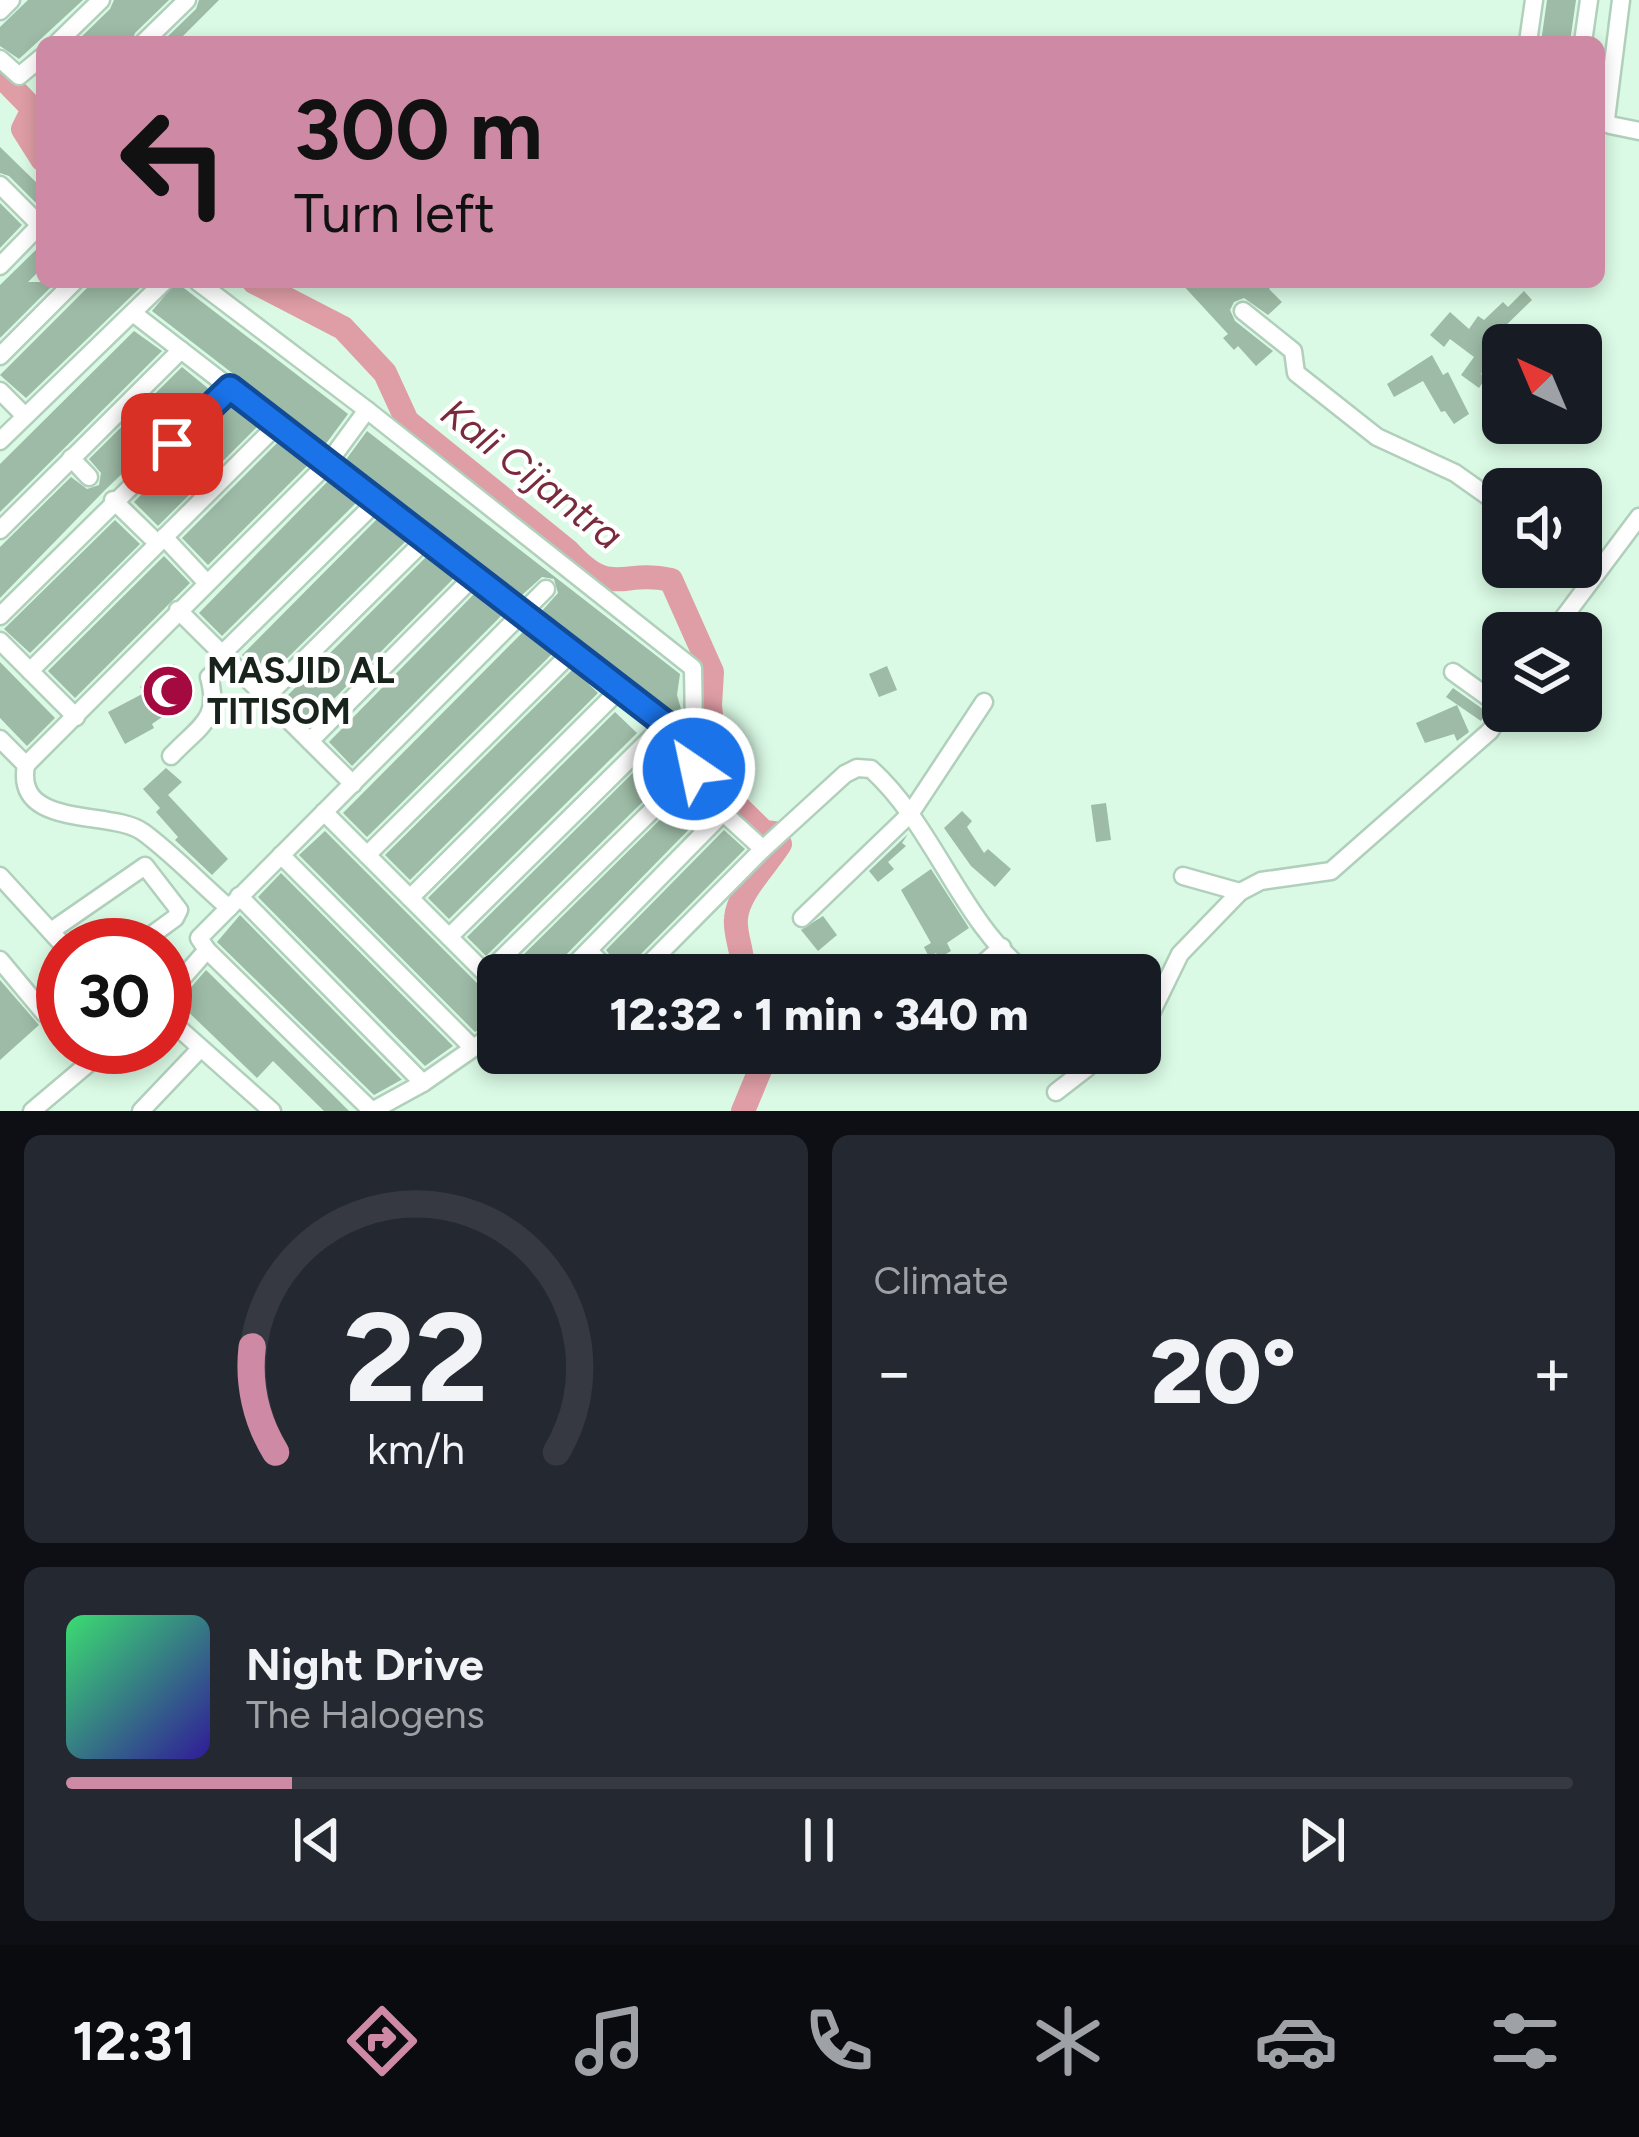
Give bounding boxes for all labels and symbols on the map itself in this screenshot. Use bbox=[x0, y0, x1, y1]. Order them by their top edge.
north arrow bbox=[1482, 324, 1602, 444]
water label: Kali Cijantra bbox=[432, 389, 632, 559]
pin bbox=[121, 393, 223, 495]
place label: MASJID AL TITISOM bbox=[207, 649, 395, 733]
mosque icon: MASJID AL TITISOM bbox=[140, 663, 196, 719]
position arrow bbox=[631, 706, 757, 832]
speed limit sign: 30 bbox=[36, 918, 192, 1074]

